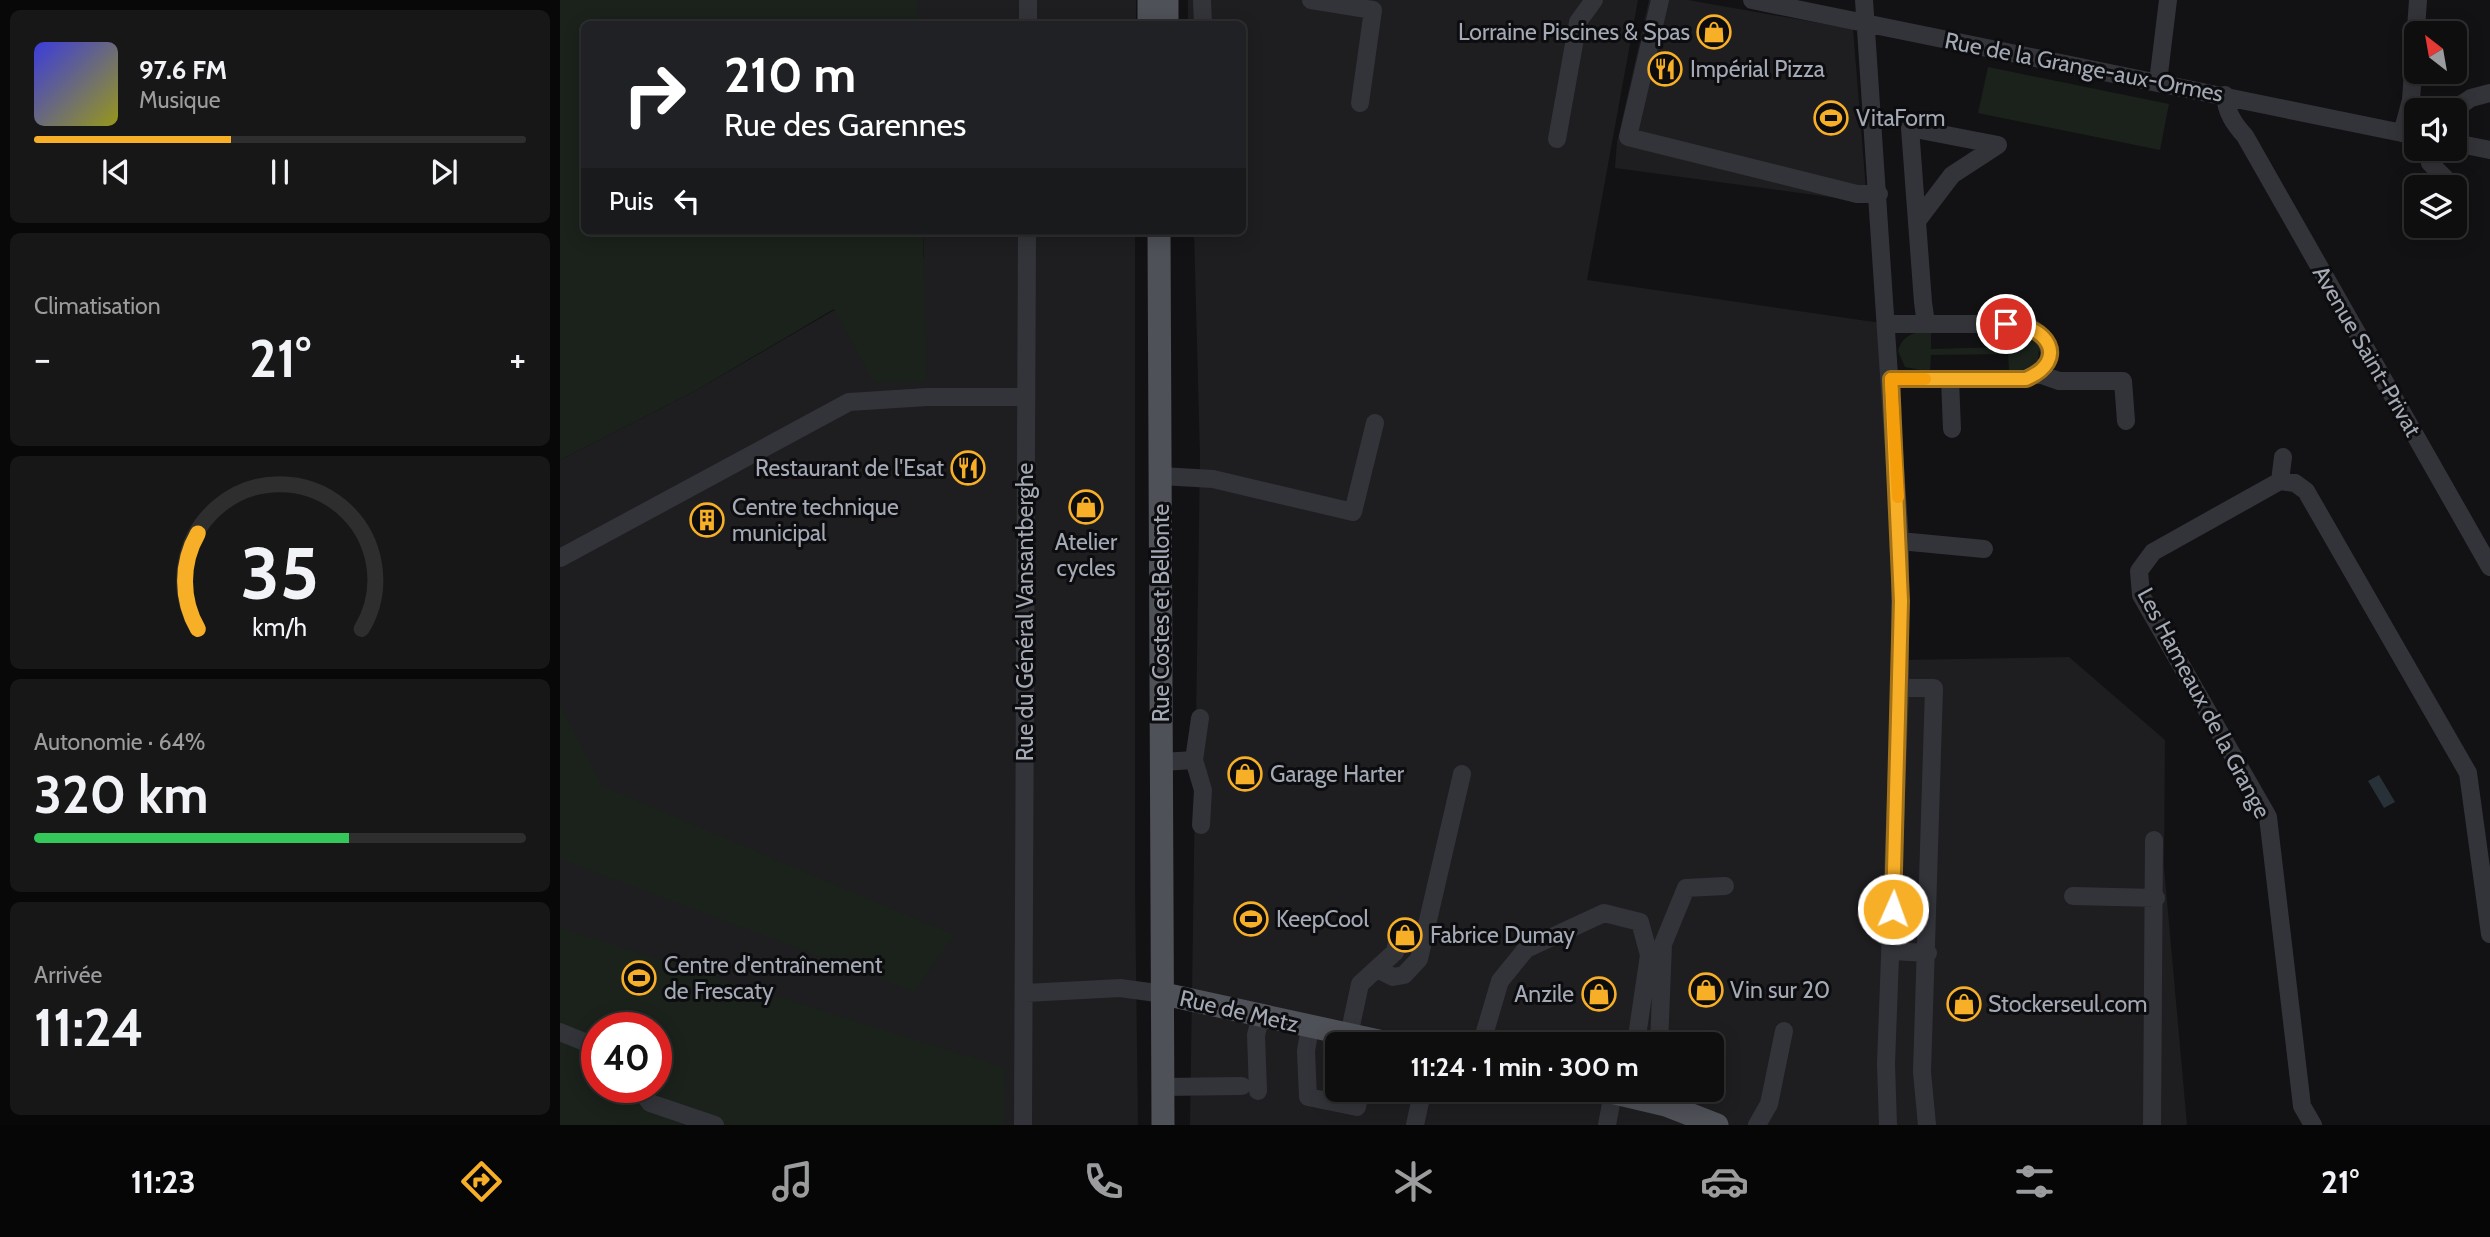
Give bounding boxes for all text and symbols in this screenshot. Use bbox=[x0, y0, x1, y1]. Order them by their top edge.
shop icon: Lorraine Piscines & Spas bbox=[1695, 13, 1733, 51]
place label: Lorraine Piscines & Spas bbox=[1458, 18, 1690, 46]
north arrow bbox=[2404, 21, 2468, 84]
map controls bbox=[2404, 21, 2467, 238]
street label: Rue de la Grange-aux-Ormes bbox=[1942, 26, 2226, 108]
text: 210 m bbox=[724, 45, 856, 104]
icon: right bbox=[609, 49, 700, 140]
restaurant icon: Impérial Pizza bbox=[1646, 50, 1684, 88]
text: 97.6 FM bbox=[139, 54, 227, 86]
place label: Impérial Pizza bbox=[1690, 55, 1825, 83]
text: Musique bbox=[139, 86, 221, 114]
button: sound bbox=[2404, 98, 2467, 161]
sports icon: VitaForm bbox=[1812, 99, 1850, 137]
place label: VitaForm bbox=[1856, 104, 1945, 132]
text: Rue des Garennes bbox=[724, 105, 966, 144]
icon: previous bbox=[97, 153, 135, 191]
icon: pause bbox=[261, 153, 299, 191]
icon: next bbox=[425, 153, 463, 191]
button: layers bbox=[2404, 175, 2467, 238]
icon: left bbox=[668, 182, 706, 220]
text: Puis bbox=[609, 185, 654, 217]
street label: Avenue Saint-Privat bbox=[2307, 261, 2427, 442]
text: Climatisation bbox=[34, 292, 161, 320]
pin bbox=[1976, 294, 2036, 354]
icon: arrive bbox=[1987, 305, 2025, 343]
text: 21° bbox=[249, 327, 311, 390]
text: − bbox=[34, 335, 51, 382]
text: + bbox=[509, 335, 526, 382]
restaurant icon: Restaurant de l'Esat bbox=[949, 449, 987, 487]
place label: Restaurant de l'Esat bbox=[755, 454, 944, 482]
street label: Rue du Général Vansantberghe bbox=[1011, 463, 1039, 761]
shop icon: Atelier cycles bbox=[1067, 488, 1105, 526]
place label: Centre technique municipal bbox=[732, 493, 899, 547]
building icon: Centre technique municipal bbox=[688, 501, 726, 539]
street label: Rue Costes et Bellonte bbox=[1147, 504, 1175, 722]
place label: Atelier cycles bbox=[1055, 528, 1118, 582]
text: 35 bbox=[241, 529, 319, 617]
street label: Les Hameaux de la Grange bbox=[2131, 583, 2277, 823]
text: km/h bbox=[253, 611, 307, 641]
text: Autonomie · 64% bbox=[34, 728, 205, 756]
shop icon: Garage Harter bbox=[1226, 755, 1264, 793]
place label: Garage Harter bbox=[1270, 760, 1405, 788]
text: 320 km bbox=[34, 763, 208, 826]
position arrow bbox=[1856, 872, 1930, 946]
sports icon: KeepCool bbox=[1232, 900, 1270, 938]
place label: KeepCool bbox=[1276, 905, 1370, 933]
shop icon: Fabrice Dumay bbox=[1386, 916, 1424, 954]
place label: Fabrice Dumay bbox=[1430, 921, 1575, 949]
place label: Centre d'entraînement de Frescaty bbox=[664, 951, 883, 1005]
sports icon: Centre d'entraînement de Frescaty bbox=[620, 959, 658, 997]
text: Arrivée bbox=[34, 961, 102, 989]
shop icon: Vin sur 20 bbox=[1687, 971, 1725, 1009]
shop icon: Anzile bbox=[1580, 975, 1618, 1013]
place label: Vin sur 20 bbox=[1730, 976, 1830, 1004]
place label: Anzile bbox=[1514, 980, 1574, 1008]
street label: Rue de Metz bbox=[1177, 984, 1301, 1038]
shop icon: Stockerseul.com bbox=[1945, 985, 1983, 1023]
place label: Stockerseul.com bbox=[1988, 990, 2147, 1018]
text: 11:24 bbox=[34, 996, 144, 1059]
speed limit sign: 40 bbox=[581, 1012, 672, 1103]
text: 11:24 · 1 min · 300 m bbox=[1410, 1051, 1639, 1083]
icon: directions bbox=[457, 1157, 506, 1206]
icon: music bbox=[768, 1157, 817, 1206]
icon: phone bbox=[1079, 1157, 1128, 1206]
icon: climate bbox=[1389, 1157, 1438, 1206]
icon: car bbox=[1700, 1157, 1749, 1206]
icon: filters bbox=[2010, 1157, 2059, 1206]
text: 11:23 bbox=[131, 1162, 196, 1201]
text: 21° bbox=[2321, 1162, 2359, 1201]

